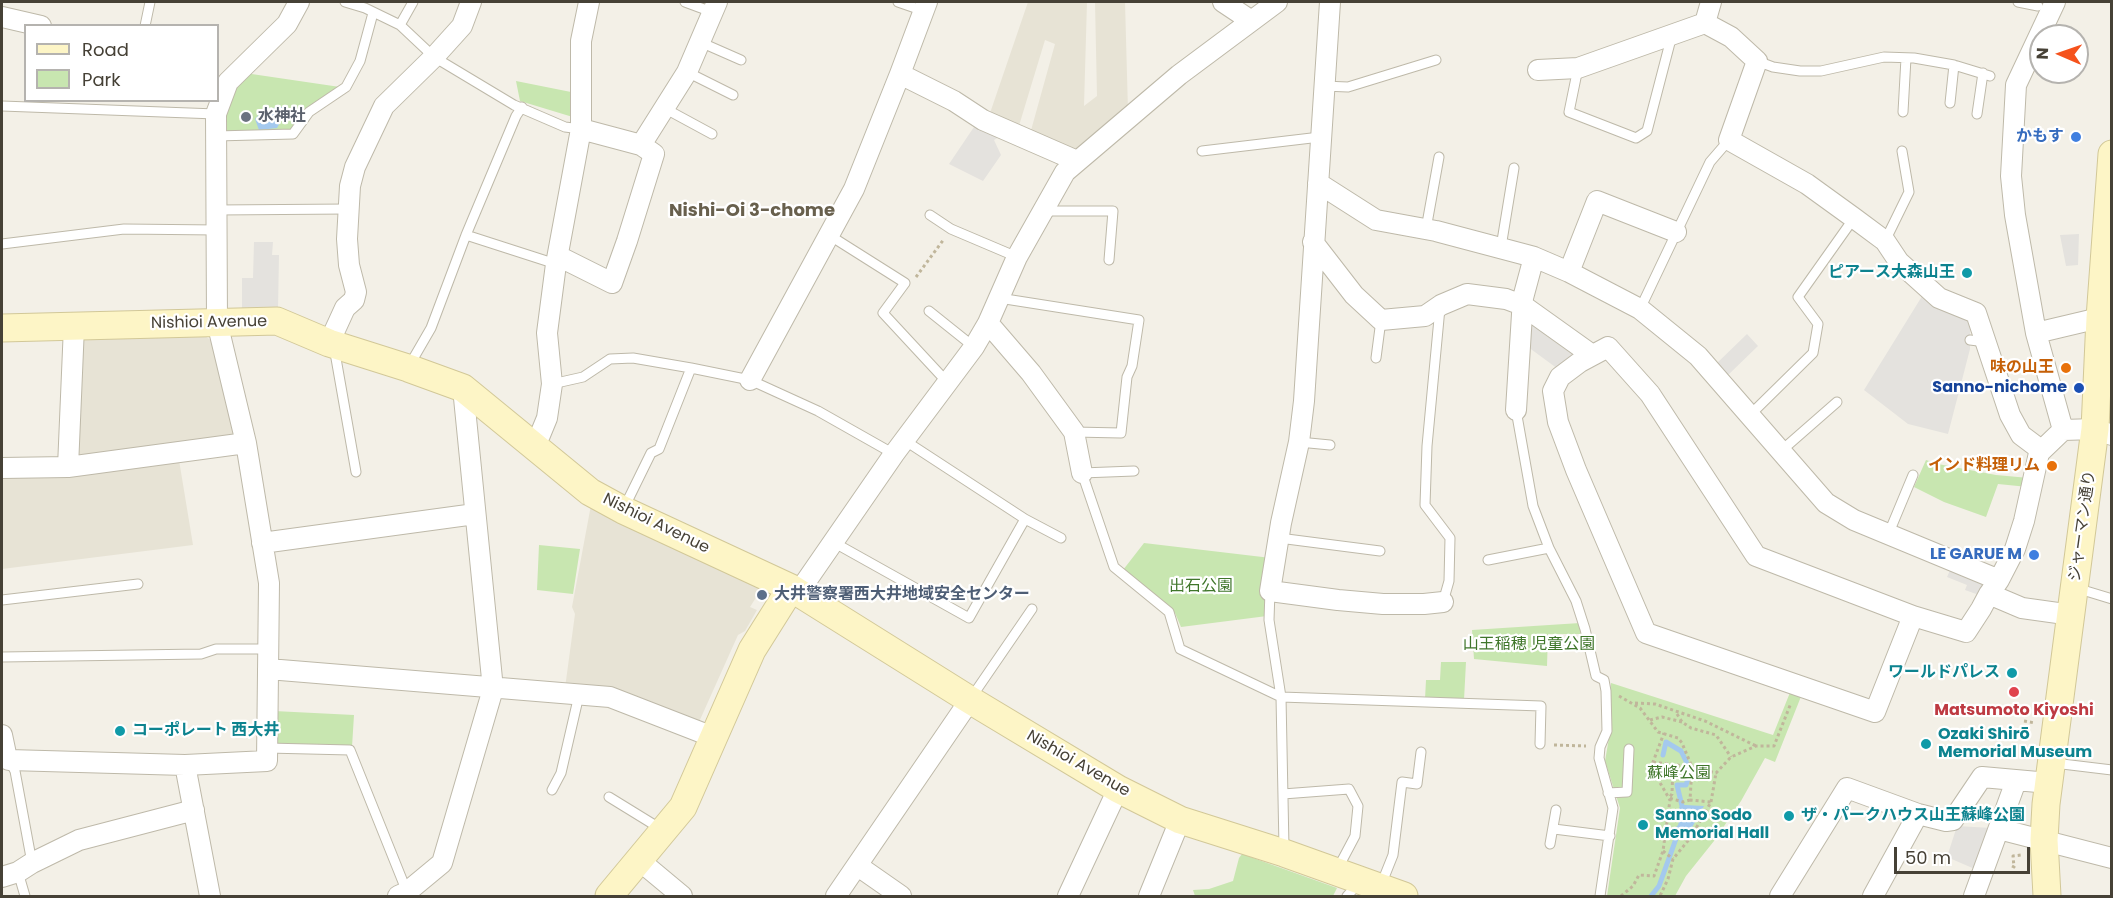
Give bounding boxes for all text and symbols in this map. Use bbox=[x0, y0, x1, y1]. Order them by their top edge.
legend bbox=[24, 24, 219, 102]
north arrow bbox=[2029, 24, 2089, 84]
text: Road bbox=[82, 37, 129, 62]
text: N bbox=[2031, 47, 2054, 60]
text: Park bbox=[82, 67, 121, 92]
place label: 水神社 bbox=[258, 107, 306, 127]
marker: 水神社 bbox=[239, 110, 253, 124]
place label: かもす bbox=[2016, 127, 2064, 147]
marker: かもす bbox=[2069, 130, 2083, 144]
district label: Nishi-Oi 3-chome bbox=[669, 200, 835, 222]
place label: ピアース大森山王 bbox=[1828, 263, 1955, 283]
marker: ピアース大森山王 bbox=[1960, 266, 1974, 280]
street label: Nishioi Avenue bbox=[151, 312, 267, 334]
place label: 味の山王 bbox=[1990, 358, 2054, 378]
marker: 味の山王 bbox=[2059, 361, 2073, 375]
place label: Sanno-nichome bbox=[1932, 378, 2067, 398]
marker: Sanno-nichome bbox=[2072, 381, 2086, 395]
place label: インド料理リム bbox=[1928, 456, 2040, 476]
marker: インド料理リム bbox=[2045, 459, 2059, 473]
street label: ジャーマン通り bbox=[2066, 469, 2100, 583]
street label: Nishioi Avenue bbox=[600, 490, 712, 558]
place label: LE GARUE M bbox=[1930, 545, 2022, 565]
marker: LE GARUE M bbox=[2027, 548, 2041, 562]
park label: 出石公園 bbox=[1169, 577, 1233, 597]
place label: 大井警察署西大井地域安全センター bbox=[774, 585, 1030, 605]
marker: 大井警察署西大井地域安全センター bbox=[755, 588, 769, 602]
park label: 山王稲穂 児童公園 bbox=[1463, 635, 1595, 655]
place label: ワールドパレス bbox=[1888, 663, 2000, 683]
marker: ワールドパレス bbox=[2005, 666, 2019, 680]
marker: Matsumoto Kiyoshi bbox=[2007, 685, 2021, 699]
place label: Matsumoto Kiyoshi bbox=[1934, 701, 2094, 721]
place label: コーポレート 西大井 bbox=[132, 721, 279, 741]
marker: コーポレート 西大井 bbox=[113, 724, 127, 738]
place label: Ozaki Shirō Memorial Museum bbox=[1938, 725, 2092, 763]
street label: Nishioi Avenue bbox=[1023, 727, 1133, 801]
marker: Ozaki Shirō Memorial Museum bbox=[1919, 737, 1933, 751]
park label: 蘇峰公園 bbox=[1647, 764, 1711, 784]
place label: Sanno Sodo Memorial Hall bbox=[1655, 806, 1769, 844]
place label: ザ・パークハウス山王蘇峰公園 bbox=[1801, 806, 2025, 826]
marker: ザ・パークハウス山王蘇峰公園 bbox=[1782, 809, 1796, 823]
marker: Sanno Sodo Memorial Hall bbox=[1636, 818, 1650, 832]
scale bar bbox=[1897, 835, 2034, 873]
text: 50 m bbox=[1905, 845, 1951, 870]

